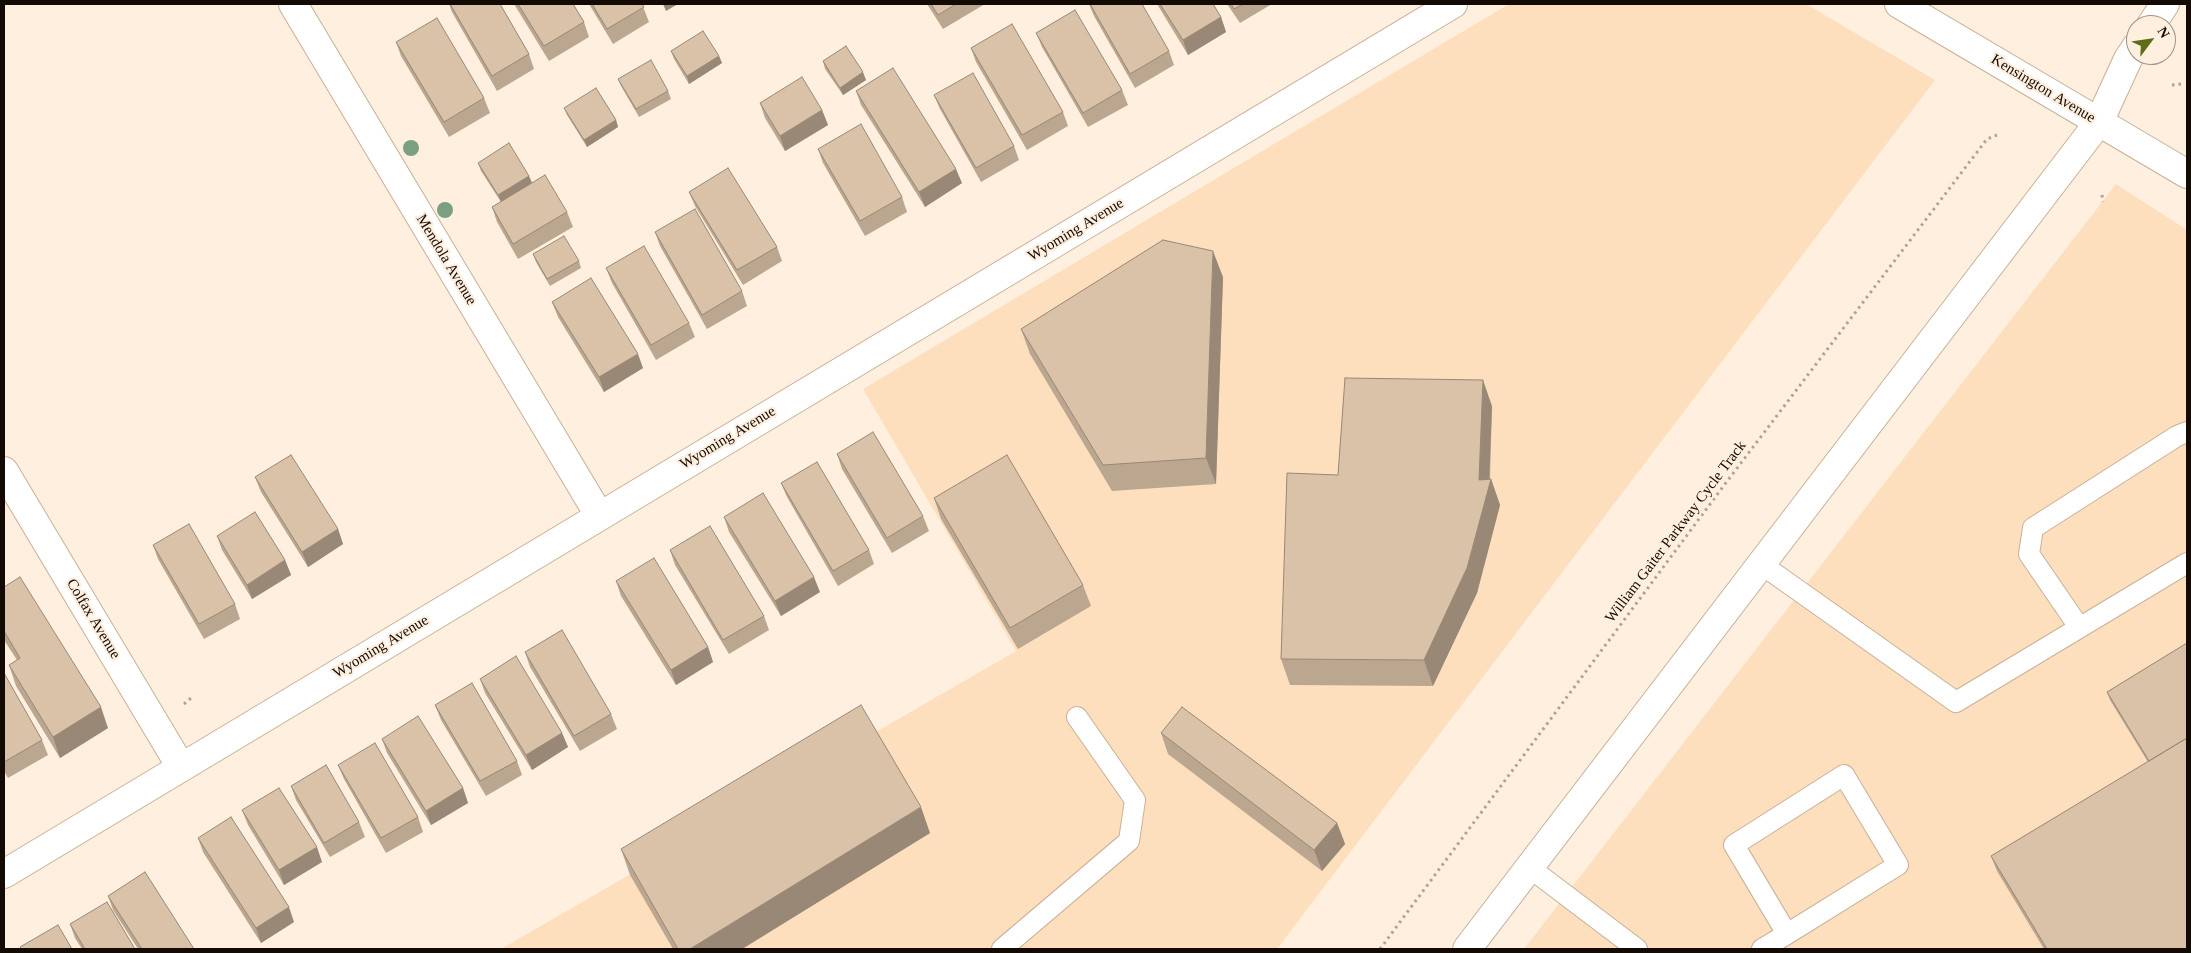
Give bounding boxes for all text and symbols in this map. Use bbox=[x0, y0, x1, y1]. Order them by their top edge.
north arrow bbox=[2126, 15, 2176, 65]
text: N bbox=[2154, 24, 2172, 41]
street label: Kensington Avenue bbox=[1988, 51, 2098, 127]
street label: Wyoming Avenue bbox=[1025, 194, 1127, 266]
street label: Mendola Avenue bbox=[412, 211, 480, 309]
street label: Wyoming Avenue bbox=[677, 402, 779, 474]
street label: William Gaiter Parkway Cycle Track bbox=[1602, 438, 1750, 626]
street label: Colfax Avenue bbox=[62, 576, 124, 662]
street label: Wyoming Avenue bbox=[330, 611, 432, 683]

